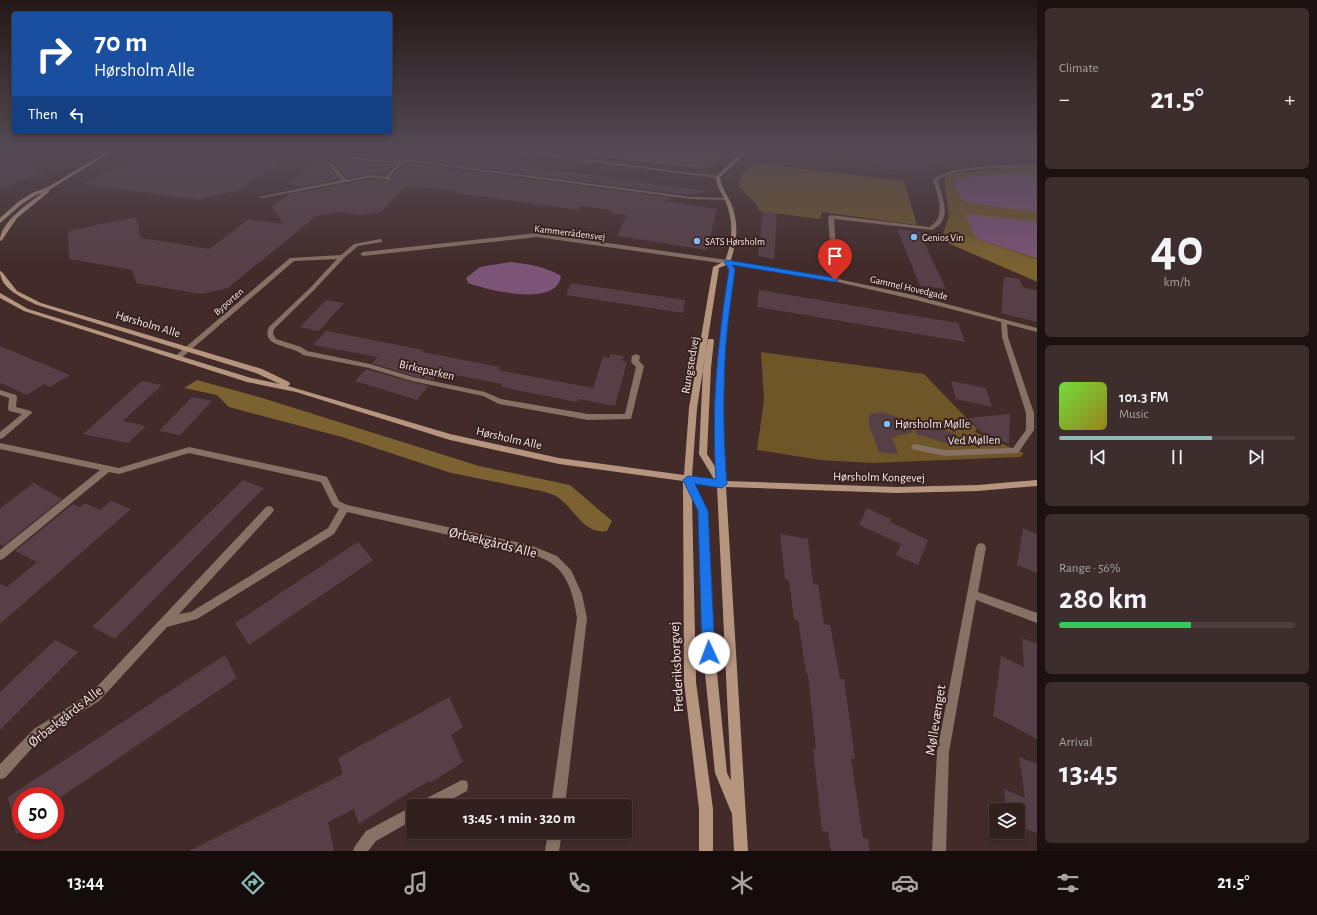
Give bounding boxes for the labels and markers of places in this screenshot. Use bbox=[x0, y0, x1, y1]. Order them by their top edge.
marker: Genios Vin bbox=[909, 232, 919, 242]
place label: Genios Vin bbox=[922, 233, 963, 243]
marker: SATS Hørsholm bbox=[692, 236, 702, 246]
place label: SATS Hørsholm bbox=[705, 237, 765, 247]
pin bbox=[818, 239, 852, 280]
place label: Hørsholm Mølle bbox=[895, 418, 970, 430]
marker: Hørsholm Mølle bbox=[882, 419, 892, 429]

